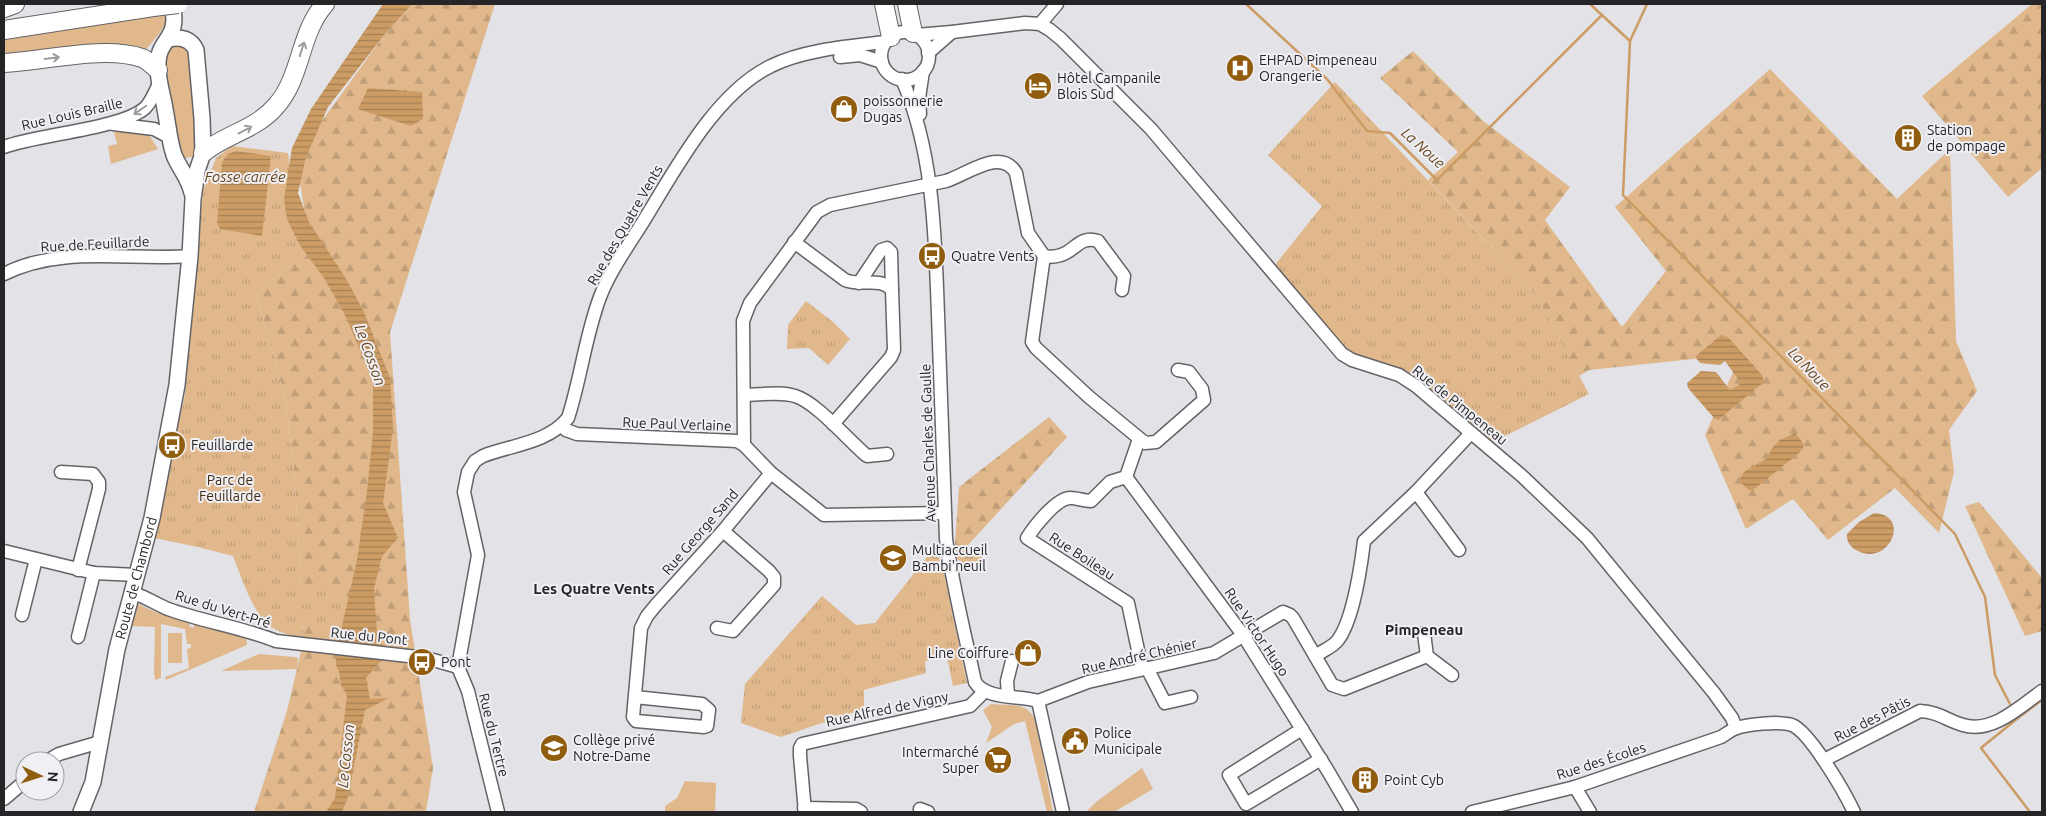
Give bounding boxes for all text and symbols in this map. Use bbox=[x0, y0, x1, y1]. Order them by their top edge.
one-way arrow bbox=[298, 42, 307, 58]
place label: EHPAD Pimpeneau Orangerie bbox=[1259, 52, 1377, 84]
one-way arrow bbox=[44, 53, 60, 63]
hospital icon: EHPAD Pimpeneau Orangerie bbox=[1225, 53, 1255, 83]
place label: Hôtel Campanile Blois Sud bbox=[1057, 70, 1161, 102]
hotel icon: Hôtel Campanile Blois Sud bbox=[1023, 71, 1053, 101]
place label: poissonnerie Dugas bbox=[863, 93, 943, 125]
shop icon: poissonnerie Dugas bbox=[829, 94, 859, 124]
street label: Rue Louis Braille bbox=[20, 95, 124, 133]
one-way arrow bbox=[133, 105, 147, 115]
place label: Station de pompage bbox=[1927, 122, 2006, 154]
building icon: Station de pompage bbox=[1893, 123, 1923, 153]
water label: La Noue bbox=[1398, 124, 1449, 172]
one-way arrow bbox=[237, 125, 252, 134]
street label: Rue des Quatre Vents bbox=[584, 162, 666, 288]
water label: Fosse carrée bbox=[205, 168, 286, 185]
street label: Rue de Feuillarde bbox=[40, 233, 150, 255]
bus stop icon: Quatre Vents bbox=[917, 241, 947, 271]
place label: Quatre Vents bbox=[951, 248, 1034, 264]
water label: Le Cosson bbox=[352, 322, 389, 388]
water label: La Noue bbox=[1785, 344, 1834, 394]
street label: Rue de Pimpeneau bbox=[1409, 362, 1511, 448]
street label: Avenue Charles de Gaulle bbox=[917, 363, 939, 523]
street label: Rue Paul Verlaine bbox=[622, 414, 732, 434]
bus stop icon: Feuillarde bbox=[157, 430, 187, 460]
place label: Feuillarde bbox=[191, 437, 253, 453]
park label: Parc de Feuillarde bbox=[199, 472, 261, 504]
street label: Rue George Sand bbox=[659, 486, 741, 578]
street label: Route de Chambord bbox=[112, 515, 160, 641]
street label: Rue Boileau bbox=[1046, 529, 1118, 583]
place label: Multiaccueil Bambi'neuil bbox=[912, 542, 988, 574]
school or university icon: Multiaccueil Bambi'neuil bbox=[878, 543, 908, 573]
district label: Les Quatre Vents bbox=[533, 580, 655, 597]
street label: Rue Victor Hugo bbox=[1222, 585, 1292, 679]
street label: Rue du Vert-Pré bbox=[173, 587, 273, 631]
district label: Pimpeneau bbox=[1385, 621, 1463, 638]
street label: Rue du Pont bbox=[330, 624, 409, 648]
street label: Rue André Chénier bbox=[1080, 635, 1199, 677]
shop icon: Line Coiffure bbox=[1013, 638, 1043, 668]
place label: Line Coiffure bbox=[928, 645, 1009, 661]
bus stop icon: Pont bbox=[407, 647, 437, 677]
place label: Pont bbox=[441, 654, 471, 670]
street label: Rue Alfred de Vigny bbox=[824, 688, 950, 730]
street label: Rue du Tertre bbox=[476, 691, 512, 779]
street label: Rue des Pâtis bbox=[1831, 693, 1913, 745]
water label: Le Cosson bbox=[334, 723, 357, 789]
place label: Police Municipale bbox=[1094, 725, 1162, 757]
public building icon: Police Municipale bbox=[1060, 726, 1090, 756]
place label: Collège privé Notre-Dame bbox=[573, 732, 655, 764]
school or university icon: Collège privé Notre-Dame bbox=[539, 733, 569, 763]
street label: Rue des Écoles bbox=[1554, 738, 1648, 783]
place label: Intermarché Super bbox=[902, 744, 980, 776]
supermarket icon: Intermarché Super bbox=[983, 745, 1013, 775]
north arrow bbox=[15, 751, 65, 801]
building icon: Point Cyb bbox=[1350, 765, 1380, 795]
text: N bbox=[45, 771, 61, 783]
place label: Point Cyb bbox=[1384, 772, 1444, 788]

